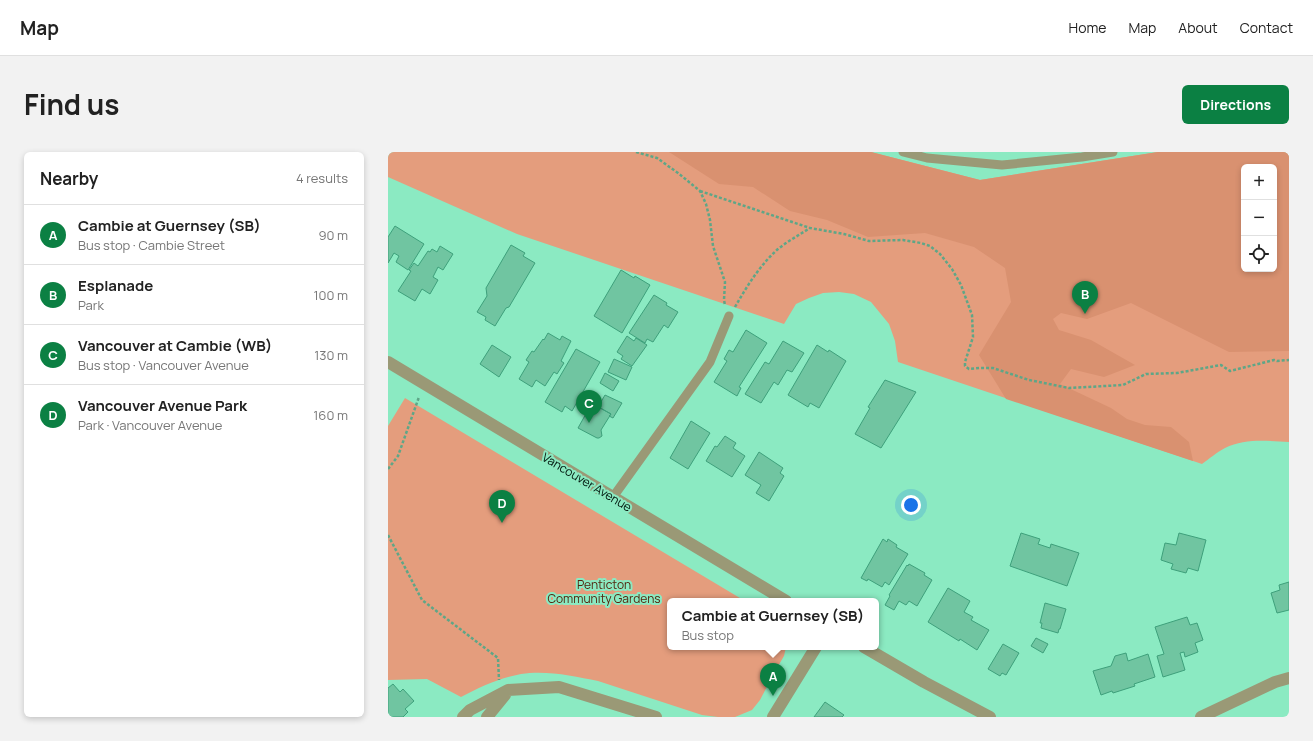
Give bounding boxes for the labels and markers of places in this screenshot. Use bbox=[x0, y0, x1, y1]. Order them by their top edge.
pin: B bbox=[1072, 281, 1098, 314]
pin: C bbox=[576, 390, 602, 423]
pin: D bbox=[489, 490, 515, 523]
pin: A bbox=[760, 663, 786, 696]

